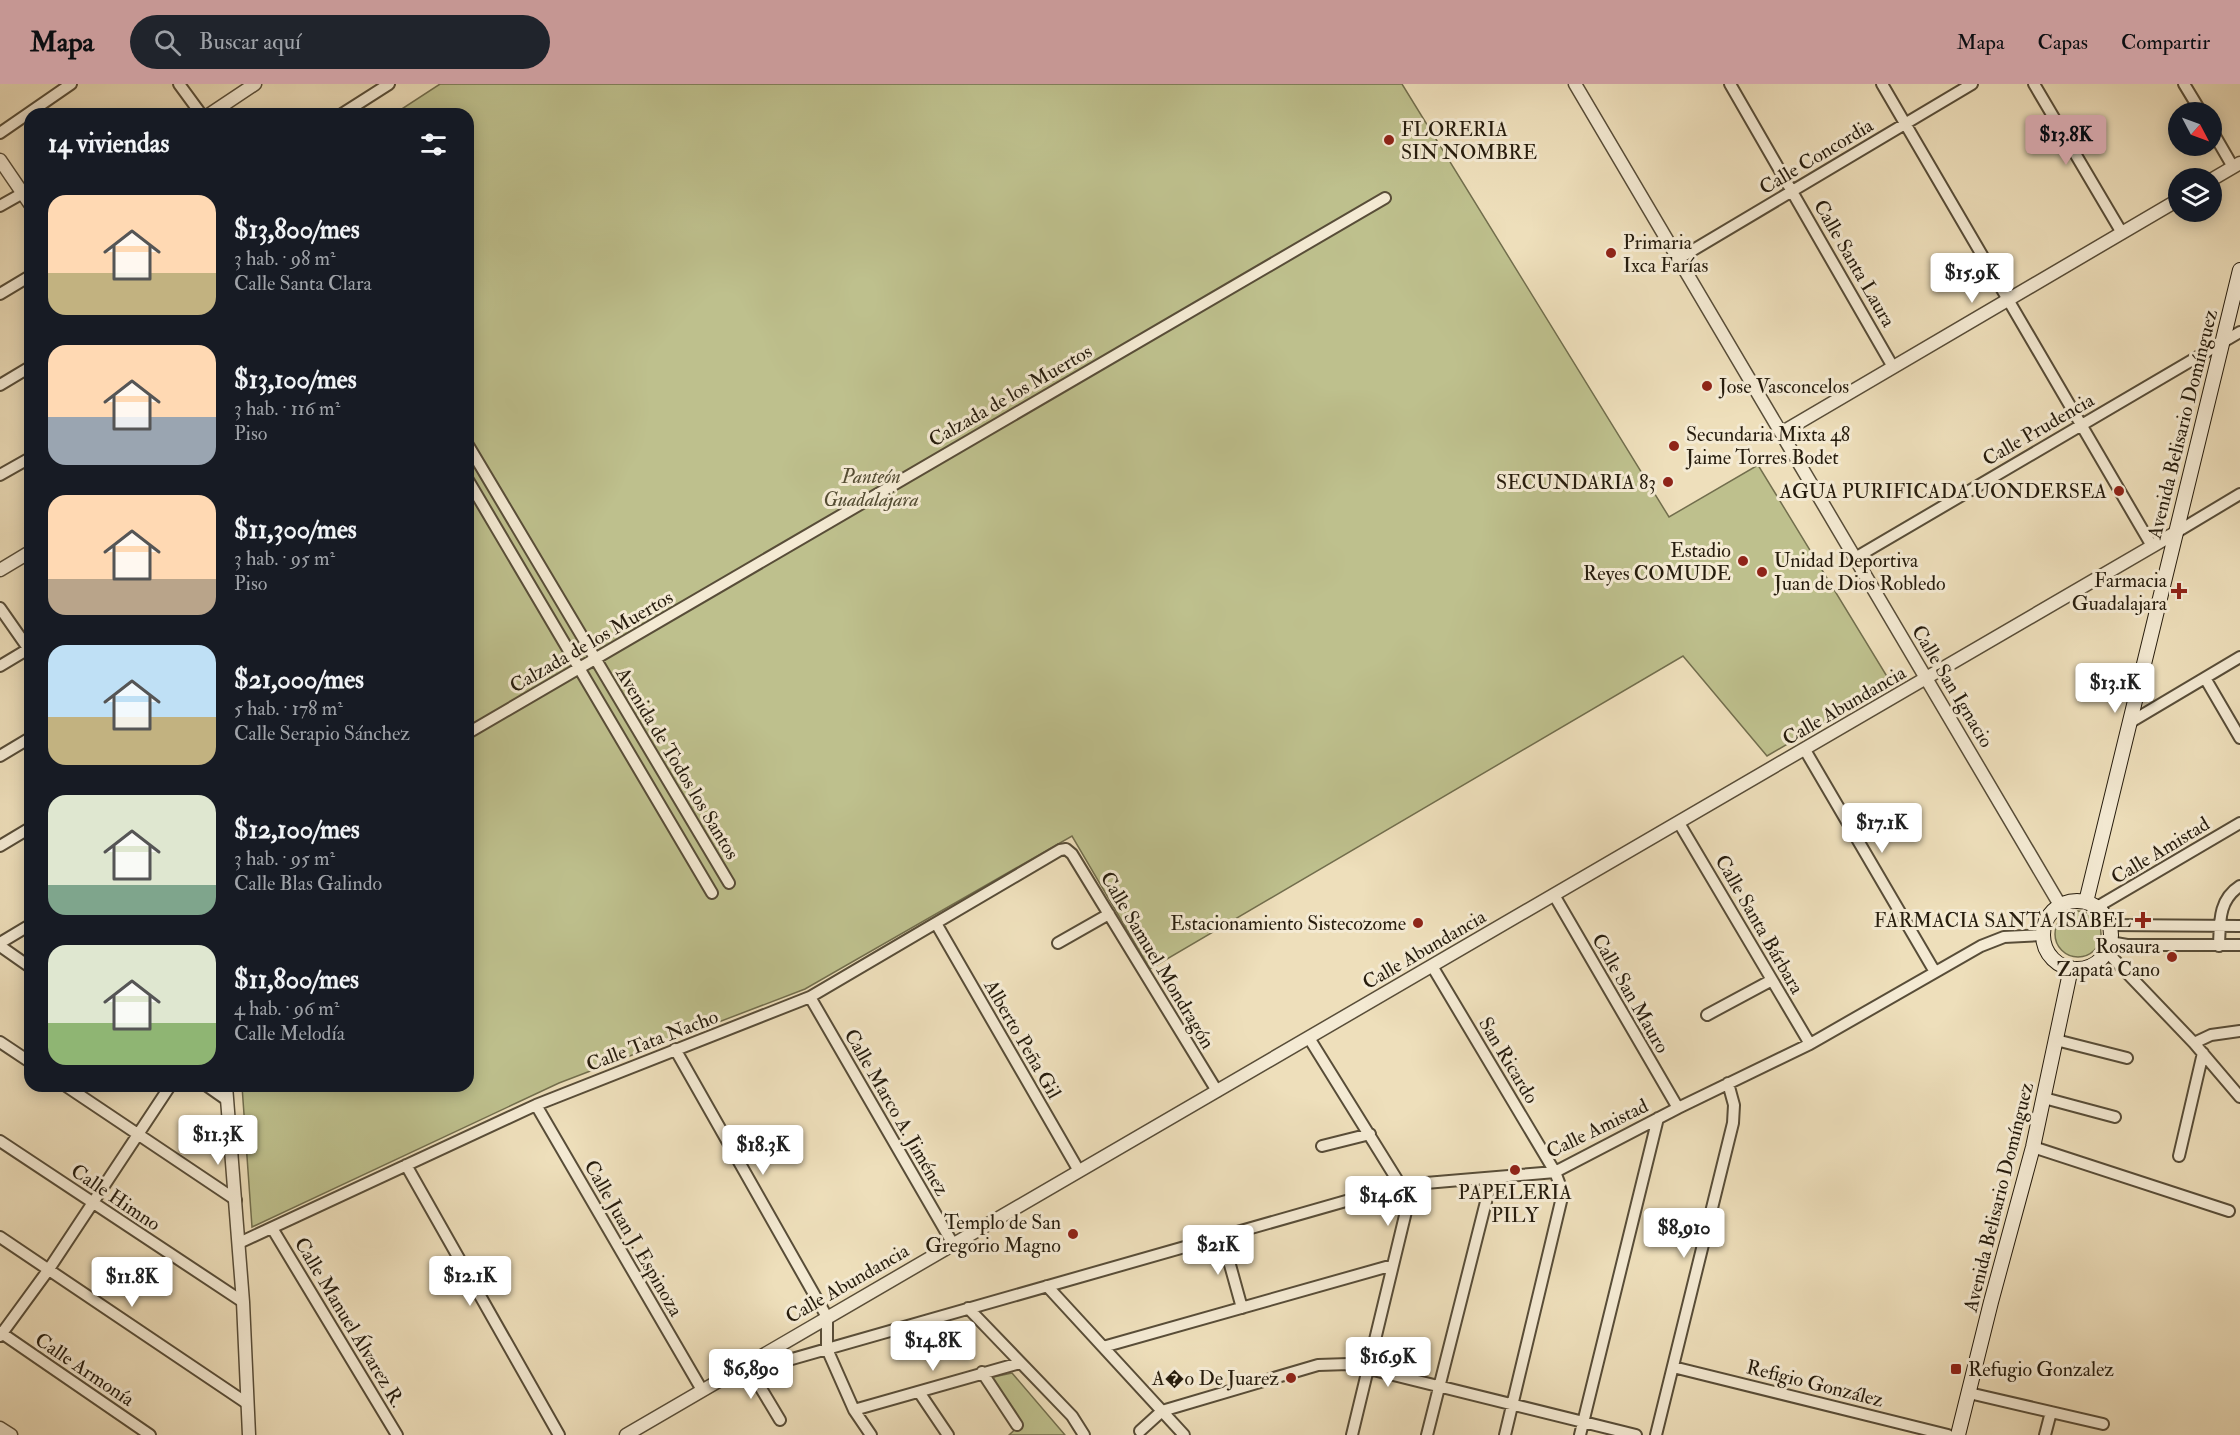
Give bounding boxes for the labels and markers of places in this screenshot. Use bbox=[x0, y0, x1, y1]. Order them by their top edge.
pin: $13.8K bbox=[2017, 115, 2115, 166]
place label: FLORERIA SIN NOMBRE bbox=[1401, 117, 1537, 165]
marker: FLORERIA SIN NOMBRE bbox=[1382, 133, 1396, 147]
place label: Primaria Ixca Farías bbox=[1623, 230, 1708, 278]
marker: Primaria Ixca Farías bbox=[1604, 246, 1618, 260]
pin: $15.9K bbox=[1923, 253, 2021, 304]
place label: Jose Vasconcelos bbox=[1718, 374, 1849, 399]
marker: Jose Vasconcelos bbox=[1700, 379, 1714, 393]
place label: Secundaria Mixta 48 Jaime Torres Bodet bbox=[1685, 422, 1850, 470]
marker: Secundaria Mixta 48 Jaime Torres Bodet bbox=[1667, 439, 1681, 453]
place label: SECUNDARIA 83 bbox=[1496, 470, 1656, 495]
marker: SECUNDARIA 83 bbox=[1661, 475, 1675, 489]
place label: AGUA PURIFICADA UONDERSEA bbox=[1779, 479, 2107, 504]
marker: AGUA PURIFICADA UONDERSEA bbox=[2112, 484, 2126, 498]
place label: Estadio Reyes COMUDE bbox=[1583, 538, 1731, 586]
place label: Unidad Deportiva Juan de Dios Robledo bbox=[1773, 548, 1946, 596]
marker: Estadio Reyes COMUDE bbox=[1736, 554, 1750, 568]
marker: Unidad Deportiva Juan de Dios Robledo bbox=[1755, 565, 1769, 579]
place label: Farmacia Guadalajara bbox=[2072, 568, 2168, 616]
marker: Farmacia Guadalajara bbox=[2172, 584, 2186, 598]
pin: $13.1K bbox=[2066, 663, 2164, 714]
pin: $17.1K bbox=[1833, 803, 1931, 854]
place label: FARMACIA SANTA ISABEL bbox=[1874, 908, 2132, 933]
place label: Estacionamiento Sistecozome bbox=[1170, 911, 1406, 936]
marker: FARMACIA SANTA ISABEL bbox=[2136, 913, 2150, 927]
marker: Estacionamiento Sistecozome bbox=[1411, 916, 1425, 930]
place label: Rosaura Zapata Cano bbox=[2057, 934, 2161, 983]
marker: Rosaura Zapata Cano bbox=[2165, 950, 2179, 964]
pin: $11.3K bbox=[169, 1115, 267, 1166]
pin: $18.3K bbox=[714, 1125, 812, 1176]
marker: PAPELERIA PILY bbox=[1508, 1163, 1522, 1177]
pin: $14.6K bbox=[1339, 1176, 1437, 1227]
place label: PAPELERIA PILY bbox=[1458, 1180, 1572, 1228]
pin: $8,910 bbox=[1635, 1208, 1733, 1259]
place label: Templo de San Gregorio Magno bbox=[925, 1210, 1061, 1258]
pin: $21K bbox=[1182, 1225, 1254, 1276]
marker: Templo de San Gregorio Magno bbox=[1066, 1227, 1080, 1241]
pin: $12.1K bbox=[421, 1256, 519, 1307]
pin: $11.8K bbox=[83, 1257, 181, 1308]
pin: $14.8K bbox=[884, 1321, 982, 1372]
pin: $16.9K bbox=[1339, 1337, 1437, 1388]
pin: $6,890 bbox=[702, 1349, 800, 1400]
place label: Refugio Gonzalez bbox=[1968, 1357, 2114, 1382]
marker: Refugio Gonzalez bbox=[1949, 1362, 1963, 1376]
place label: A�o De Juarez bbox=[1151, 1366, 1279, 1391]
marker: A�o De Juarez bbox=[1284, 1371, 1298, 1385]

